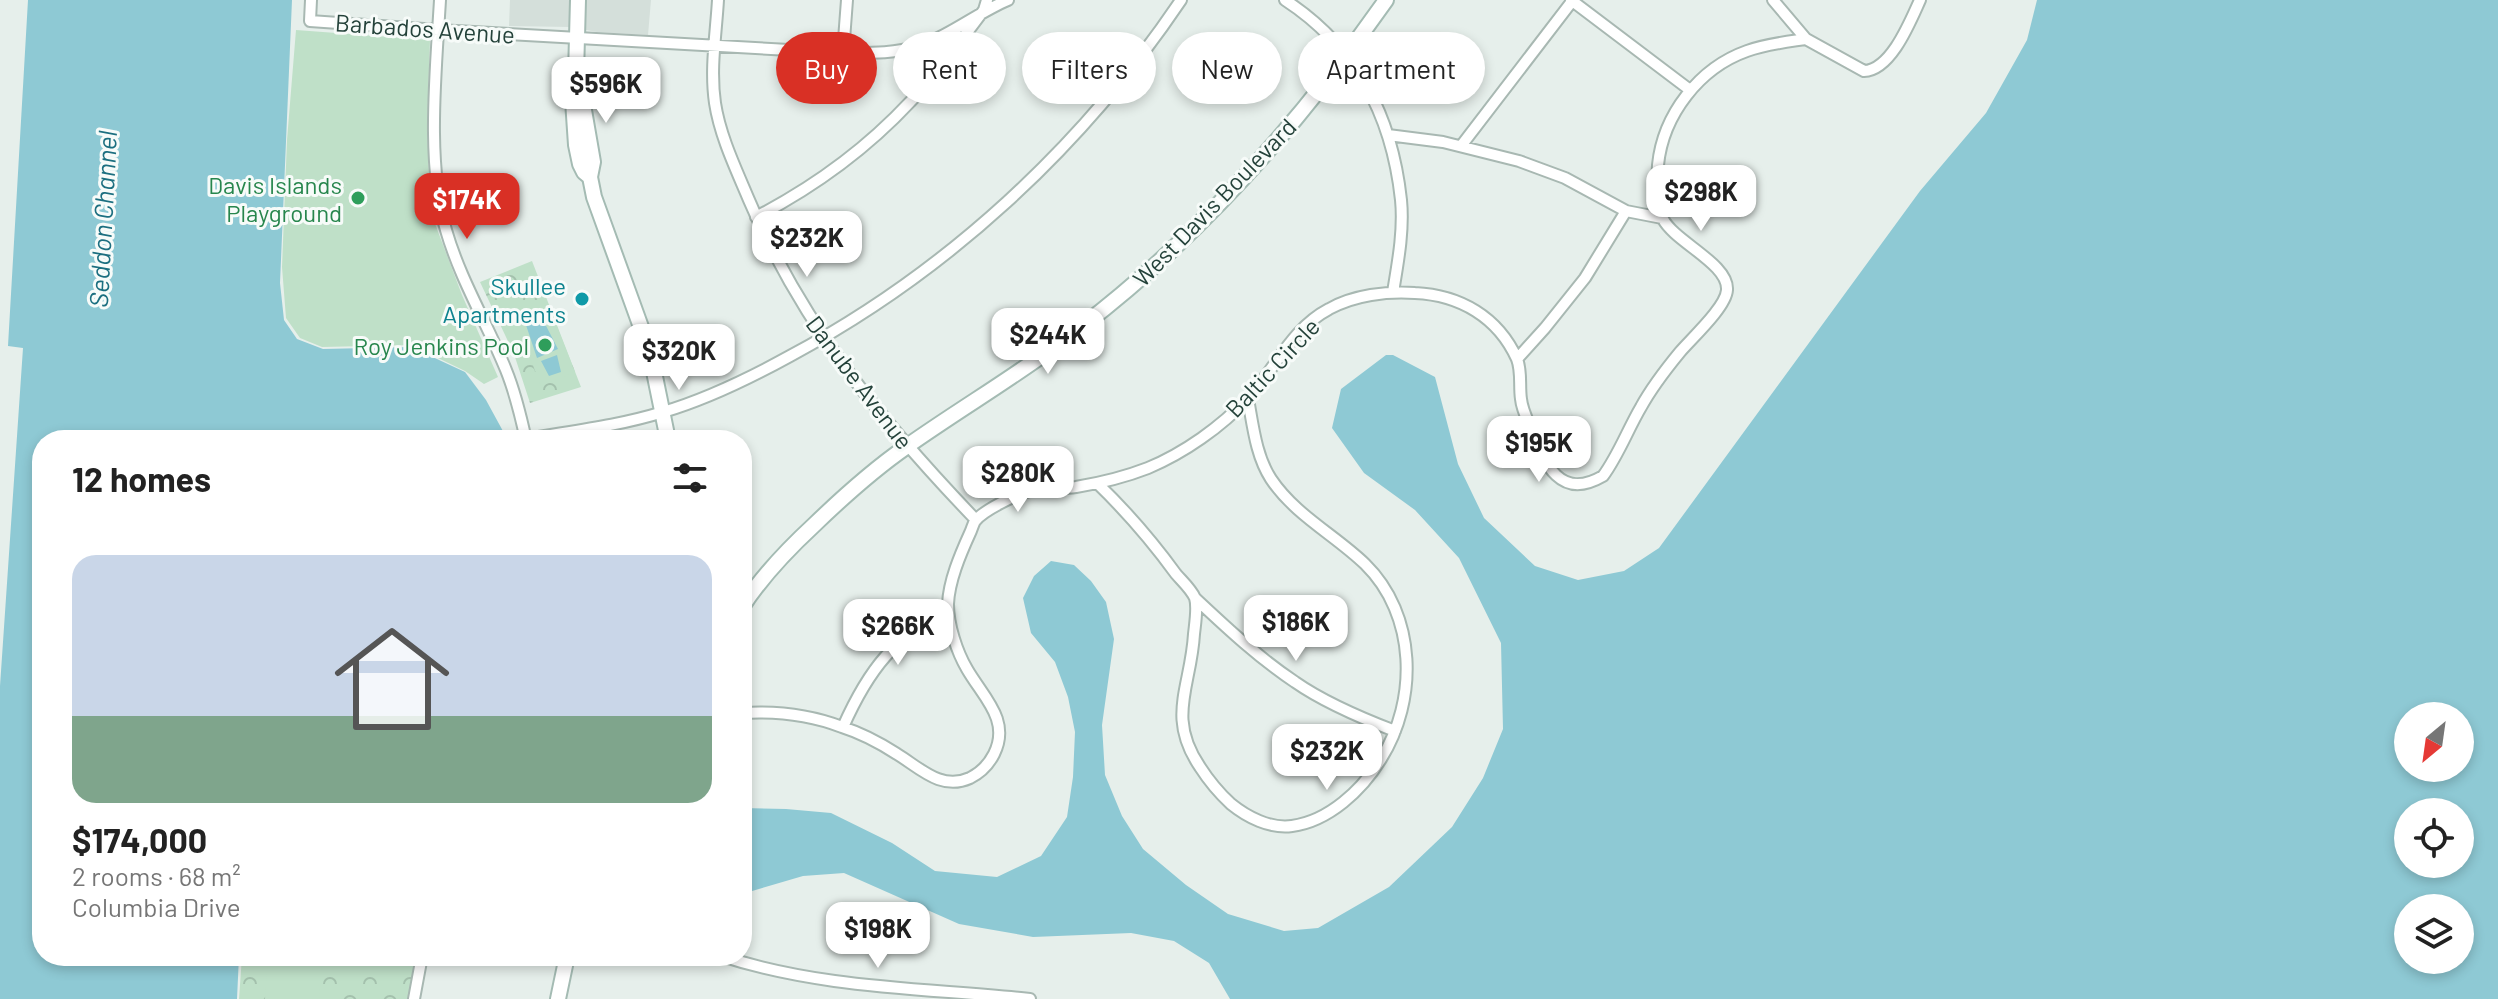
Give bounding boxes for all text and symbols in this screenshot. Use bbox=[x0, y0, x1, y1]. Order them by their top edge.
street label: Barbados Avenue bbox=[334, 7, 516, 49]
chip: Buy bbox=[776, 32, 877, 104]
chip: Rent bbox=[893, 32, 1006, 104]
chip: Filters bbox=[1022, 32, 1156, 104]
chip: New bbox=[1172, 32, 1282, 104]
chip: Apartment bbox=[1298, 32, 1485, 104]
pin: $596K bbox=[550, 57, 662, 125]
text: $596K bbox=[570, 67, 642, 98]
street label: West Davis Boulevard bbox=[1126, 112, 1302, 292]
water label: Seddon Channel bbox=[82, 130, 122, 308]
pin: $298K bbox=[1645, 165, 1757, 233]
place label: Davis Islands Playground bbox=[208, 170, 342, 227]
pin: $174K bbox=[411, 173, 523, 241]
text: $298K bbox=[1664, 175, 1738, 206]
text: $174K bbox=[433, 183, 501, 214]
marker: Davis Islands Playground bbox=[349, 189, 367, 207]
pin: $232K bbox=[751, 211, 863, 279]
text: $232K bbox=[770, 221, 844, 252]
place label: Skullee Apartments bbox=[442, 271, 566, 328]
marker: Skullee Apartments bbox=[573, 290, 591, 308]
pin: $244K bbox=[992, 308, 1104, 376]
street label: Danube Avenue bbox=[800, 310, 920, 454]
street label: Baltic Circle bbox=[1219, 311, 1325, 423]
text: $244K bbox=[1009, 318, 1087, 349]
pin: $320K bbox=[623, 324, 735, 392]
place label: Roy Jenkins Pool bbox=[353, 331, 529, 360]
text: $320K bbox=[642, 334, 716, 365]
marker: Roy Jenkins Pool bbox=[536, 336, 554, 354]
pin: $195K bbox=[1483, 416, 1595, 484]
text: $195K bbox=[1505, 426, 1573, 457]
pin: $280K bbox=[962, 446, 1074, 514]
icon: filters bbox=[668, 456, 712, 500]
text: $280K bbox=[981, 456, 1055, 487]
text: 12 homes bbox=[72, 458, 211, 499]
pin: $186K bbox=[1240, 595, 1352, 663]
pin: $266K bbox=[842, 599, 954, 667]
text: $186K bbox=[1262, 605, 1330, 636]
icon: home bbox=[320, 607, 464, 751]
text: $266K bbox=[861, 609, 935, 640]
north arrow bbox=[2394, 702, 2474, 782]
map controls bbox=[2394, 702, 2474, 974]
pin: $232K bbox=[1271, 724, 1383, 792]
text: $232K bbox=[1290, 734, 1364, 765]
button: locate bbox=[2394, 798, 2474, 878]
text: $174,000 bbox=[72, 819, 207, 860]
text: 2 rooms · 68 m² bbox=[72, 860, 241, 891]
text: Columbia Drive bbox=[72, 891, 241, 922]
button: layers bbox=[2394, 894, 2474, 974]
pin: $198K bbox=[822, 902, 934, 970]
text: $198K bbox=[844, 912, 912, 943]

